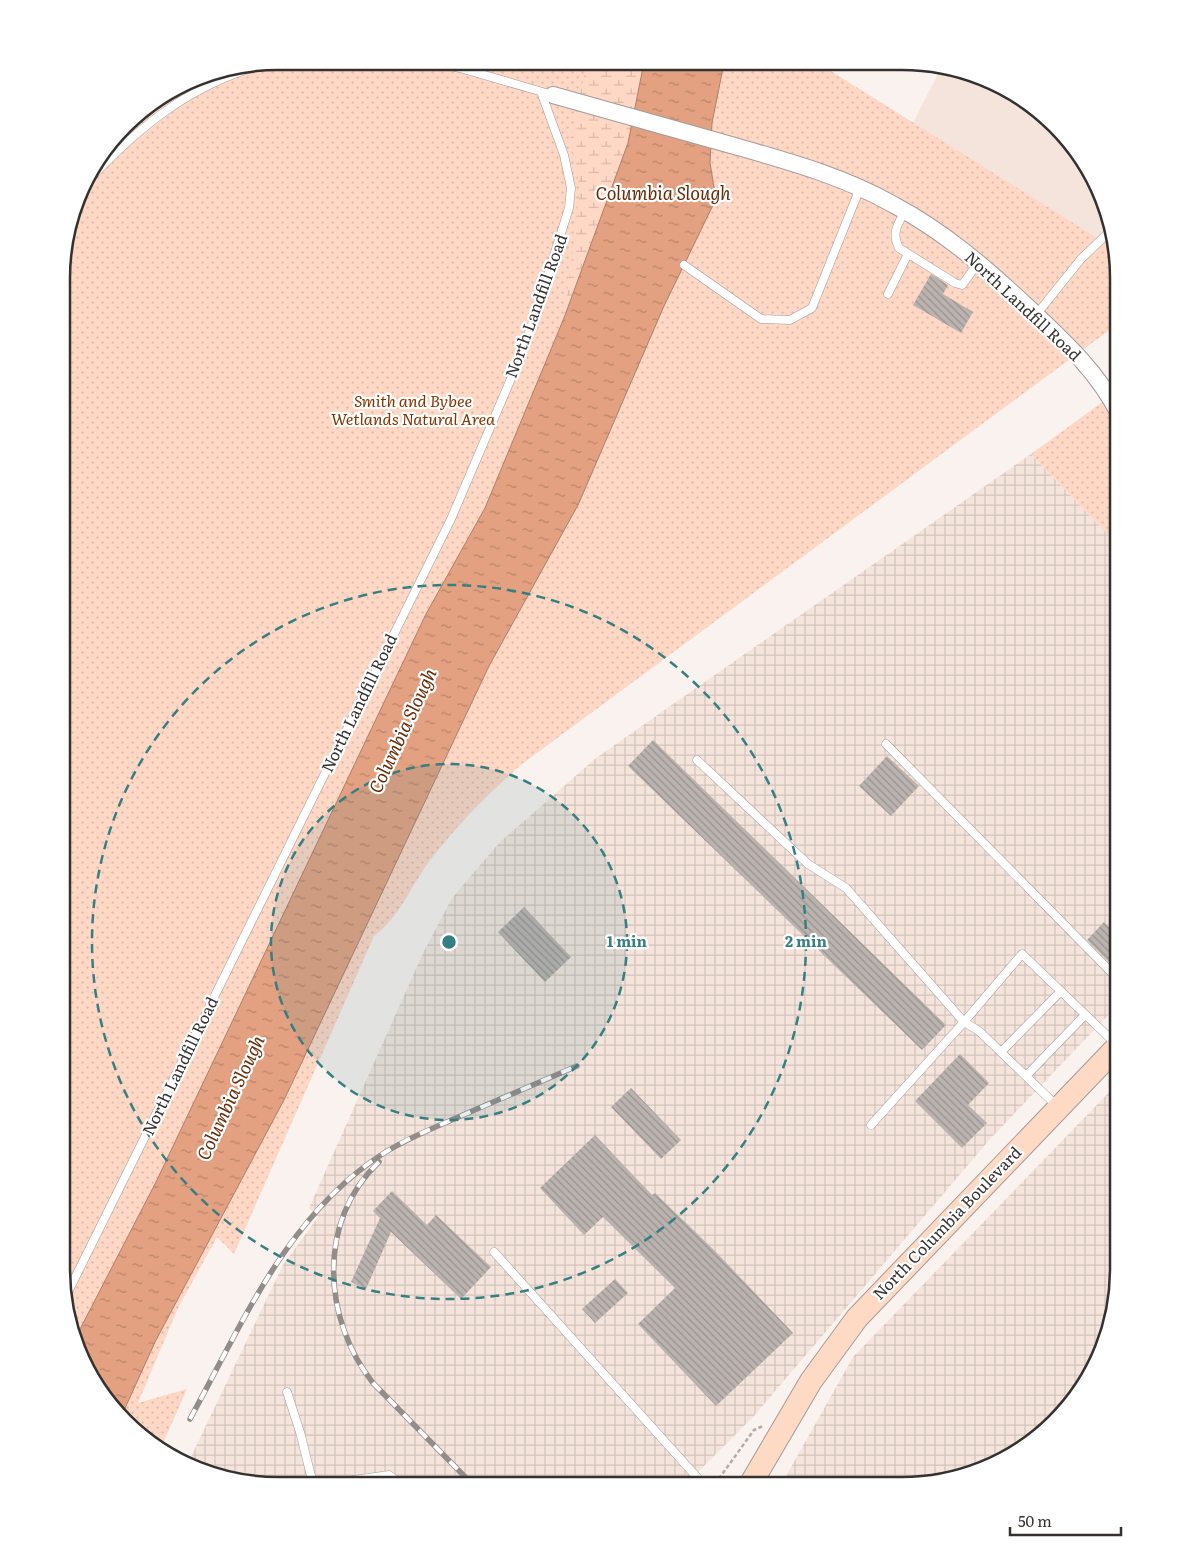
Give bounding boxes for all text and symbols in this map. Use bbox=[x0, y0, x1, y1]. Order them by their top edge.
water label: Columbia Slough bbox=[596, 179, 731, 206]
street label: North Landfill Road bbox=[498, 230, 572, 381]
street label: North Landfill Road bbox=[960, 245, 1087, 366]
park label: Smith and Bybee Wetlands Natural Area bbox=[331, 388, 496, 430]
street label: North Landfill Road bbox=[314, 629, 402, 776]
water label: Columbia Slough bbox=[361, 663, 443, 797]
text: 1 min bbox=[607, 929, 648, 952]
text: 2 min bbox=[785, 929, 828, 952]
centre of rings bbox=[440, 933, 458, 951]
street label: North Landfill Road bbox=[135, 992, 223, 1139]
water label: Columbia Slough bbox=[189, 1030, 271, 1164]
street label: North Columbia Boulevard bbox=[866, 1140, 1026, 1304]
scale bar bbox=[1010, 1504, 1121, 1536]
text: 50 m bbox=[1018, 1509, 1052, 1532]

